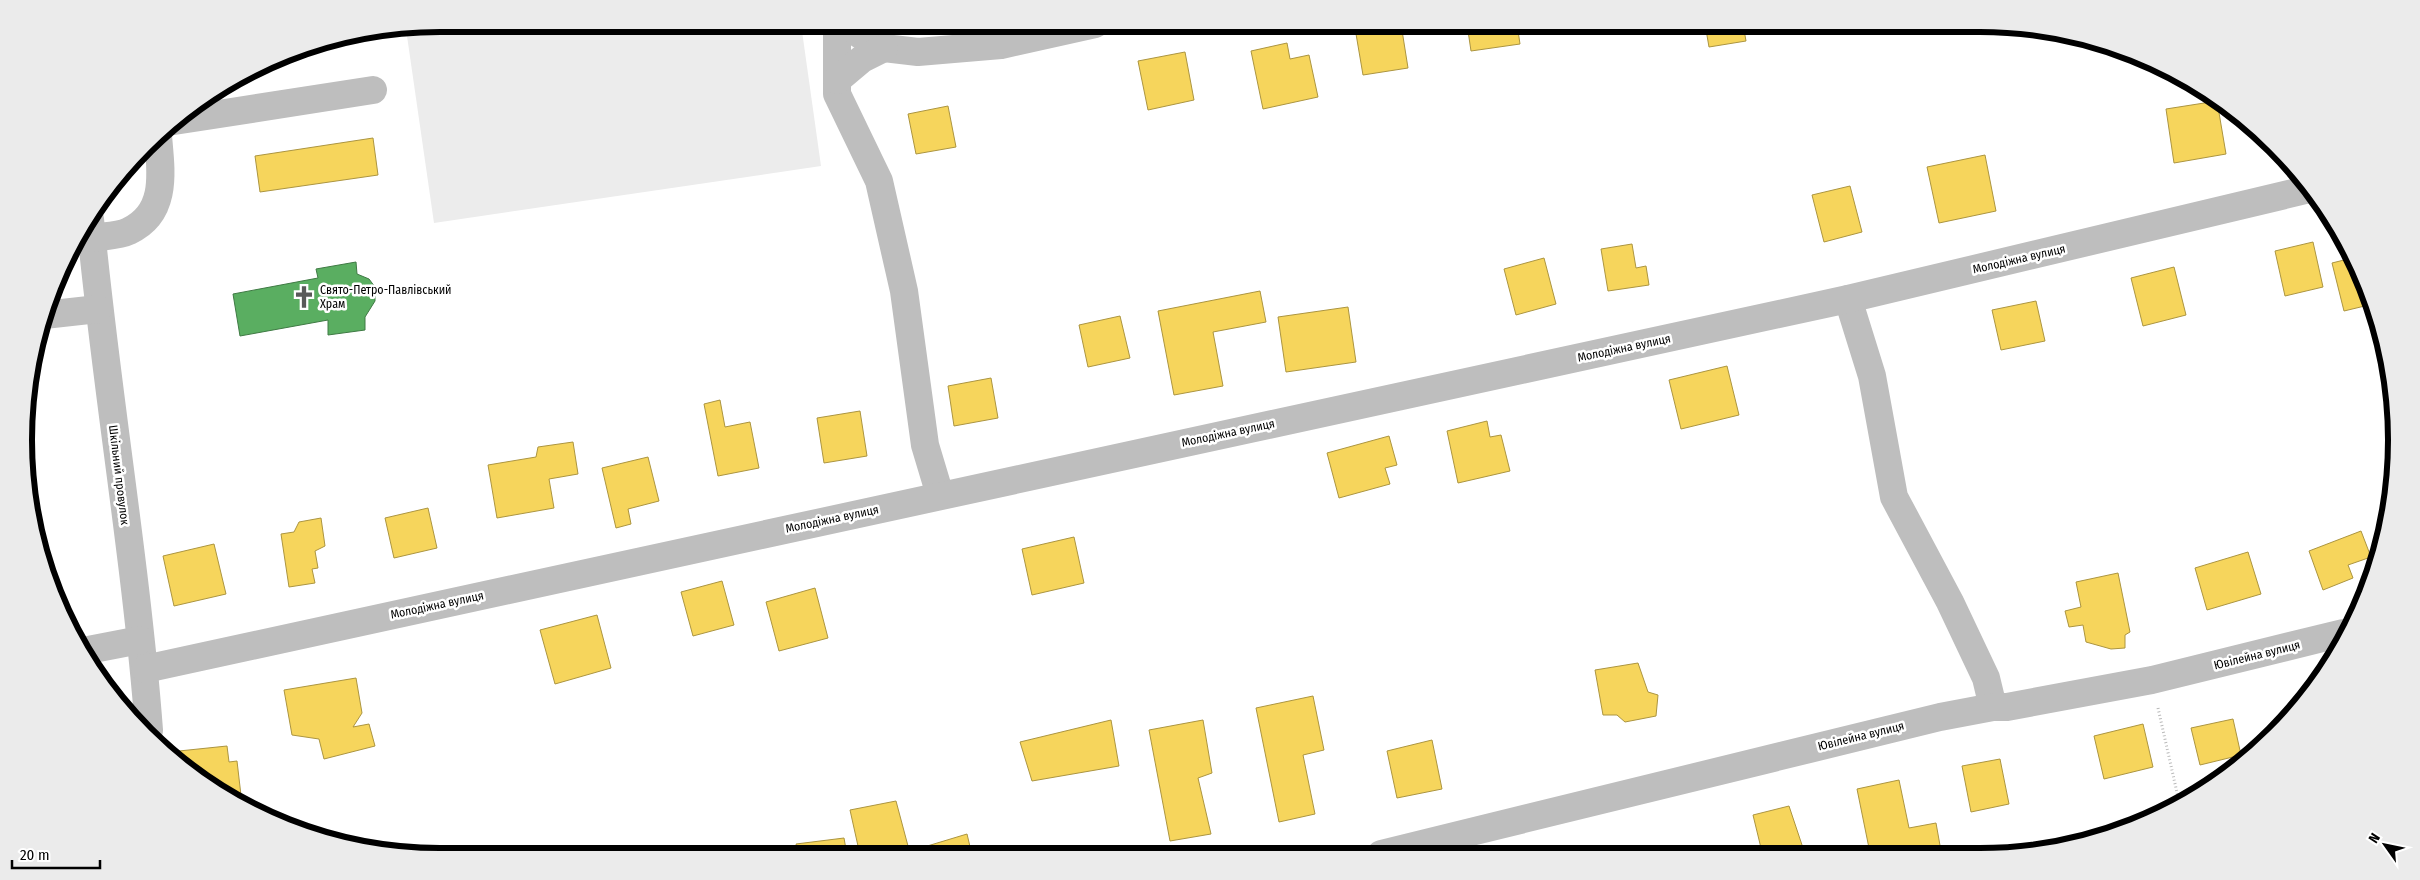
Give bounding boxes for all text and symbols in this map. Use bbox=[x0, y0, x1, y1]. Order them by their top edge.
street label: Молодіжна вулиця bbox=[1971, 242, 2067, 276]
place label: Свято-Петро-Павлівський Храм bbox=[320, 283, 452, 311]
church icon: Свято-Петро-Павлівський Храм bbox=[291, 284, 317, 310]
street label: Молодіжна вулиця bbox=[1576, 331, 1672, 365]
street label: Молодіжна вулиця bbox=[1180, 416, 1276, 450]
street label: Шкільний провулок bbox=[106, 424, 132, 526]
street label: Молодіжна вулиця bbox=[784, 502, 880, 536]
street label: Молодіжна вулиця bbox=[389, 588, 485, 622]
street label: Ювілейна вулиця bbox=[2212, 638, 2302, 672]
street label: Ювілейна вулиця bbox=[1816, 719, 1906, 753]
north arrow bbox=[2360, 820, 2410, 870]
text: N bbox=[2365, 830, 2384, 846]
scale bar bbox=[12, 838, 100, 870]
text: 20 m bbox=[20, 846, 50, 864]

